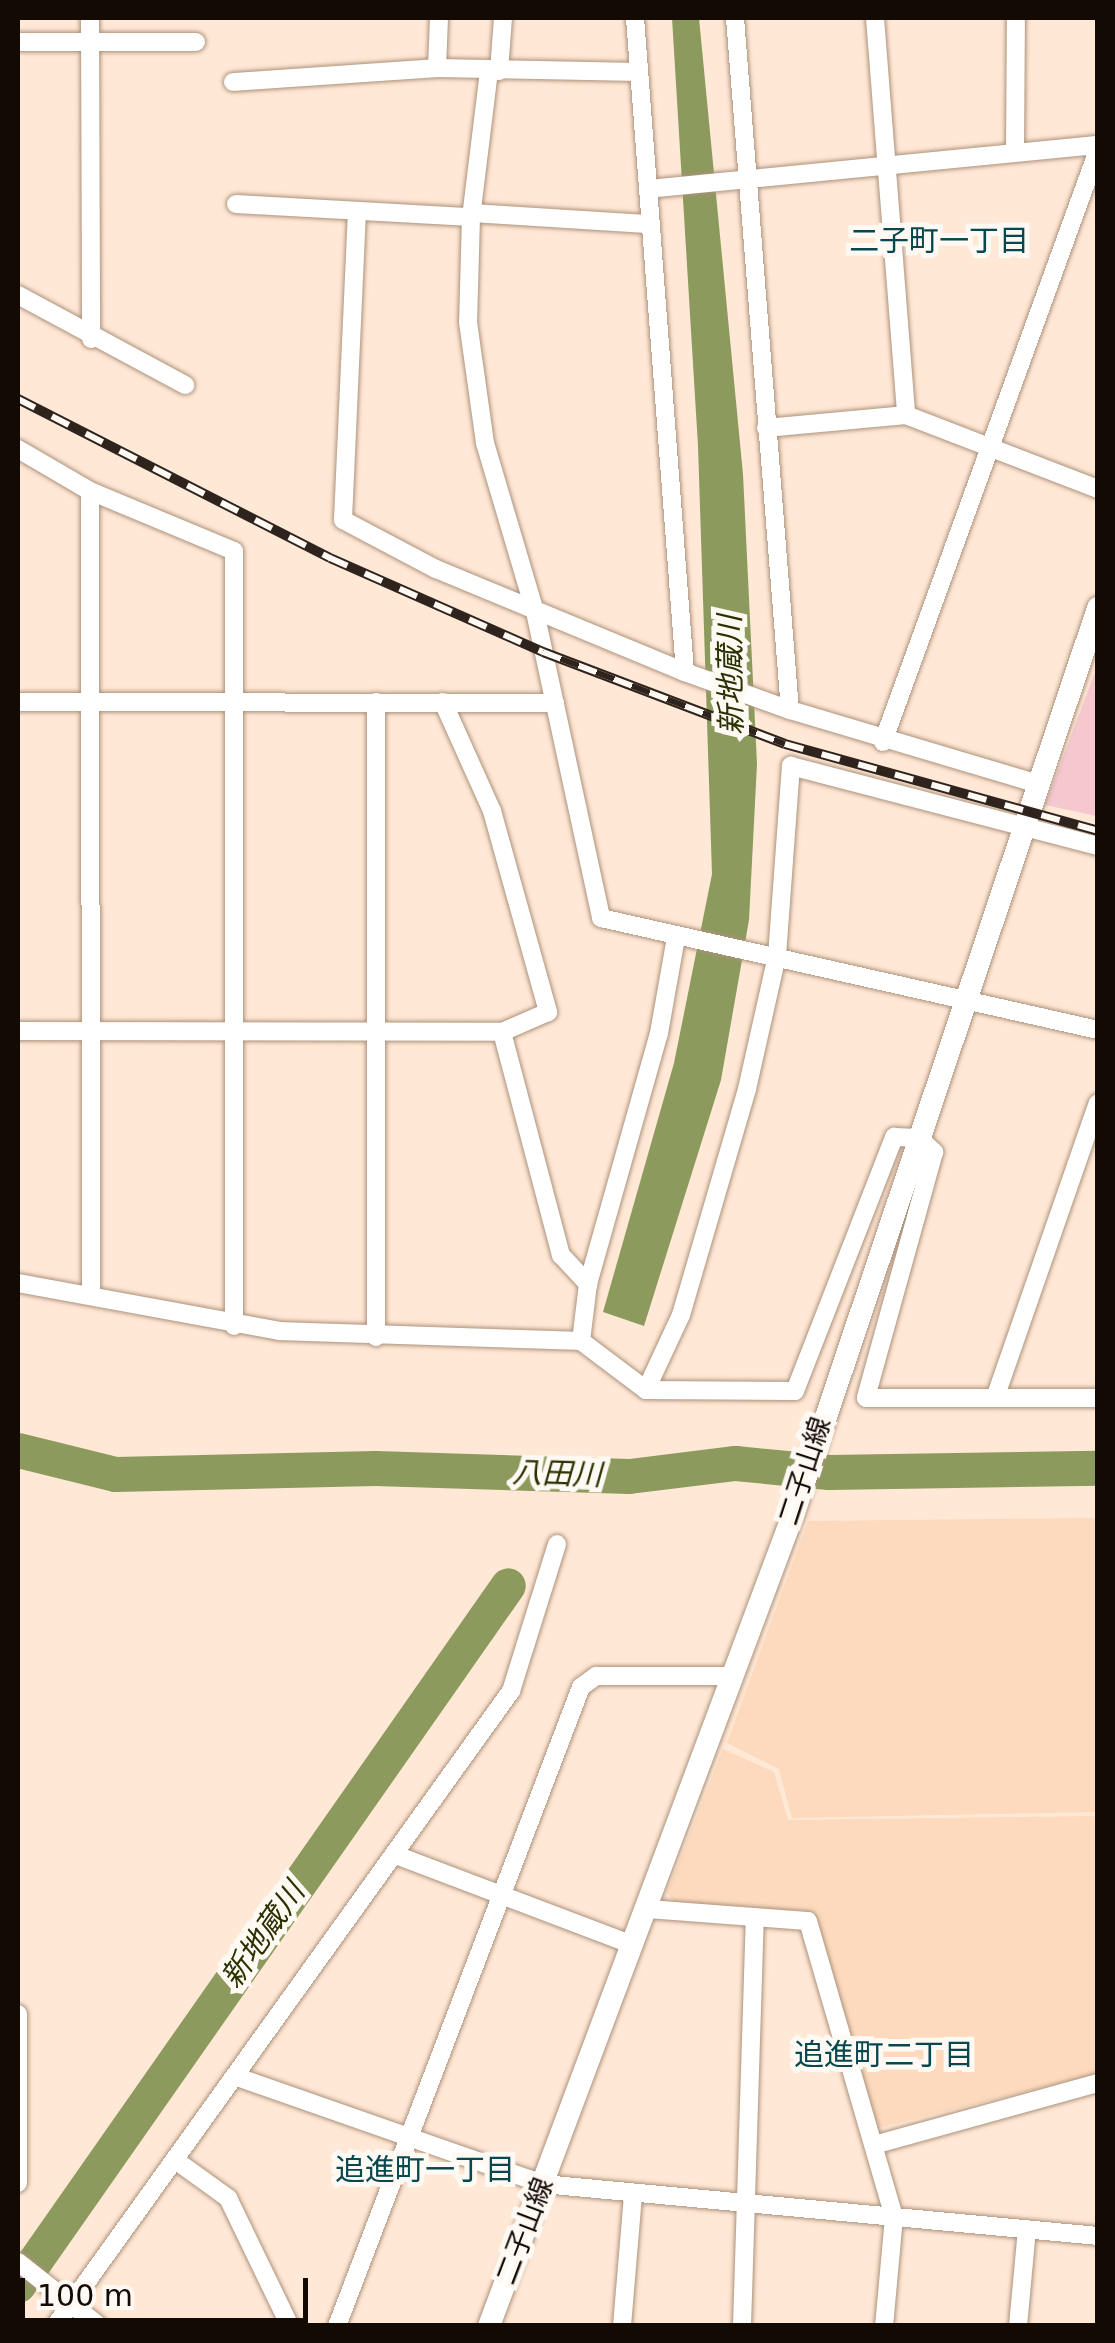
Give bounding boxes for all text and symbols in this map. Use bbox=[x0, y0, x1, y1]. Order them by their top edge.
district label: 二子町一丁目 bbox=[849, 223, 1029, 259]
water label: 新地蔵川 bbox=[712, 615, 750, 735]
street label: 二子山線 bbox=[772, 1413, 838, 1529]
water label: 八田川 bbox=[511, 1454, 603, 1494]
water label: 新地蔵川 bbox=[214, 1876, 312, 1994]
district label: 追進町二丁目 bbox=[794, 2037, 974, 2073]
district label: 追進町一丁目 bbox=[335, 2152, 515, 2188]
street label: 二子山線 bbox=[489, 2173, 561, 2289]
scale bar bbox=[25, 2258, 312, 2320]
text: 100 m bbox=[37, 2278, 133, 2313]

